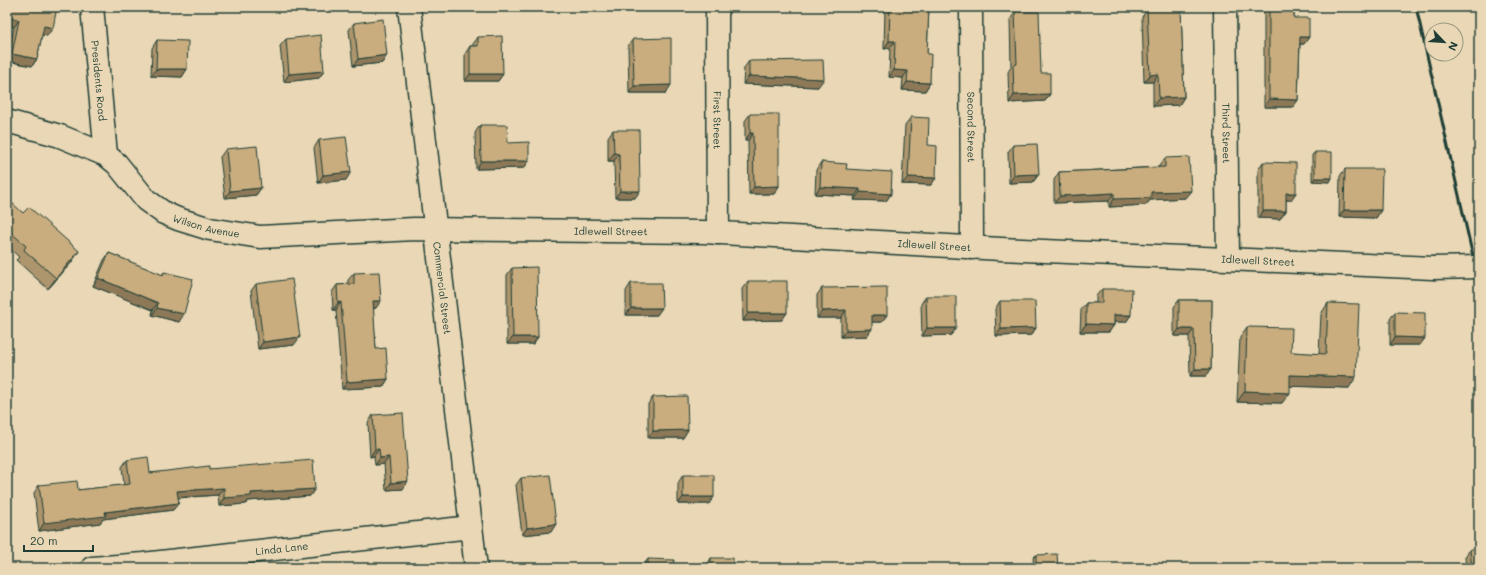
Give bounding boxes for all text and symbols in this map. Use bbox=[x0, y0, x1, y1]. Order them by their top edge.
north arrow bbox=[1424, 22, 1464, 62]
text: N bbox=[1445, 39, 1462, 53]
street label: Presidents Road bbox=[88, 40, 110, 122]
street label: First Street bbox=[710, 91, 725, 149]
street label: Second Street bbox=[964, 92, 979, 162]
street label: Third Street bbox=[1219, 103, 1234, 163]
street label: Wilson Avenue bbox=[171, 211, 241, 241]
street label: Idlewell Street bbox=[574, 224, 648, 238]
street label: Idlewell Street bbox=[897, 236, 972, 254]
street label: Commercial Street bbox=[430, 241, 455, 335]
street label: Idlewell Street bbox=[1221, 252, 1295, 269]
scale bar bbox=[24, 527, 93, 553]
text: 20 m bbox=[30, 532, 58, 548]
street label: Linda Lane bbox=[255, 538, 309, 558]

